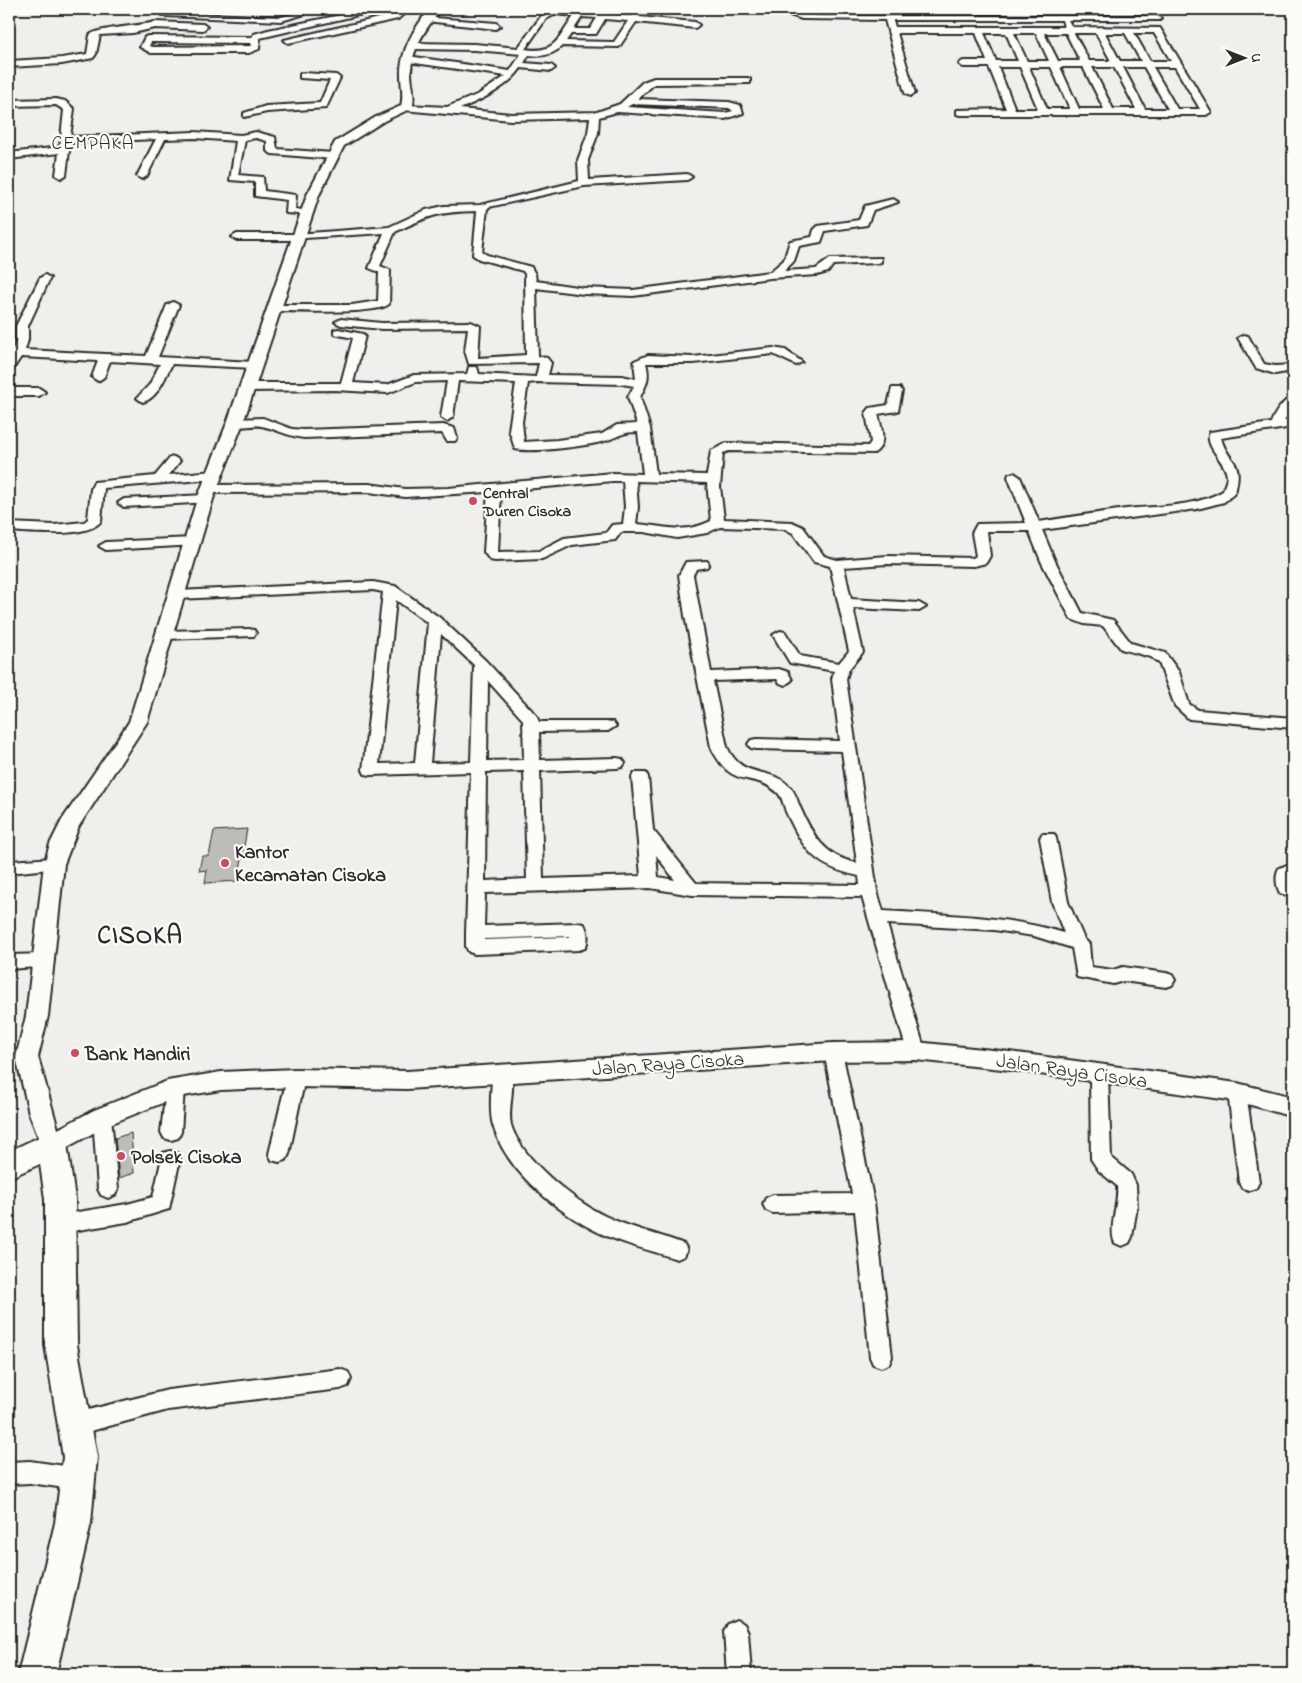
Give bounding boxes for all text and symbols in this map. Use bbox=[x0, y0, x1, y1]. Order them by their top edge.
north arrow bbox=[1220, 32, 1270, 82]
text: U bbox=[1245, 54, 1266, 63]
district label: CEMPAKA bbox=[52, 131, 134, 158]
place label: Central Duren Cisoka bbox=[482, 482, 572, 524]
marker: Central Duren Cisoka bbox=[467, 495, 479, 507]
place label: Kantor Kecamatan Cisoka bbox=[235, 839, 386, 891]
marker: Kantor Kecamatan Cisoka bbox=[219, 857, 231, 869]
district label: CISOKA bbox=[97, 919, 183, 955]
place label: Bank Mandiri bbox=[84, 1041, 191, 1070]
street label: Jalan Raya Cisoka bbox=[591, 1046, 745, 1085]
marker: Bank Mandiri bbox=[69, 1047, 81, 1059]
street label: Jalan Raya Cisoka bbox=[994, 1048, 1149, 1097]
place label: Polsek Cisoka bbox=[131, 1144, 242, 1173]
marker: Polsek Cisoka bbox=[115, 1150, 127, 1162]

